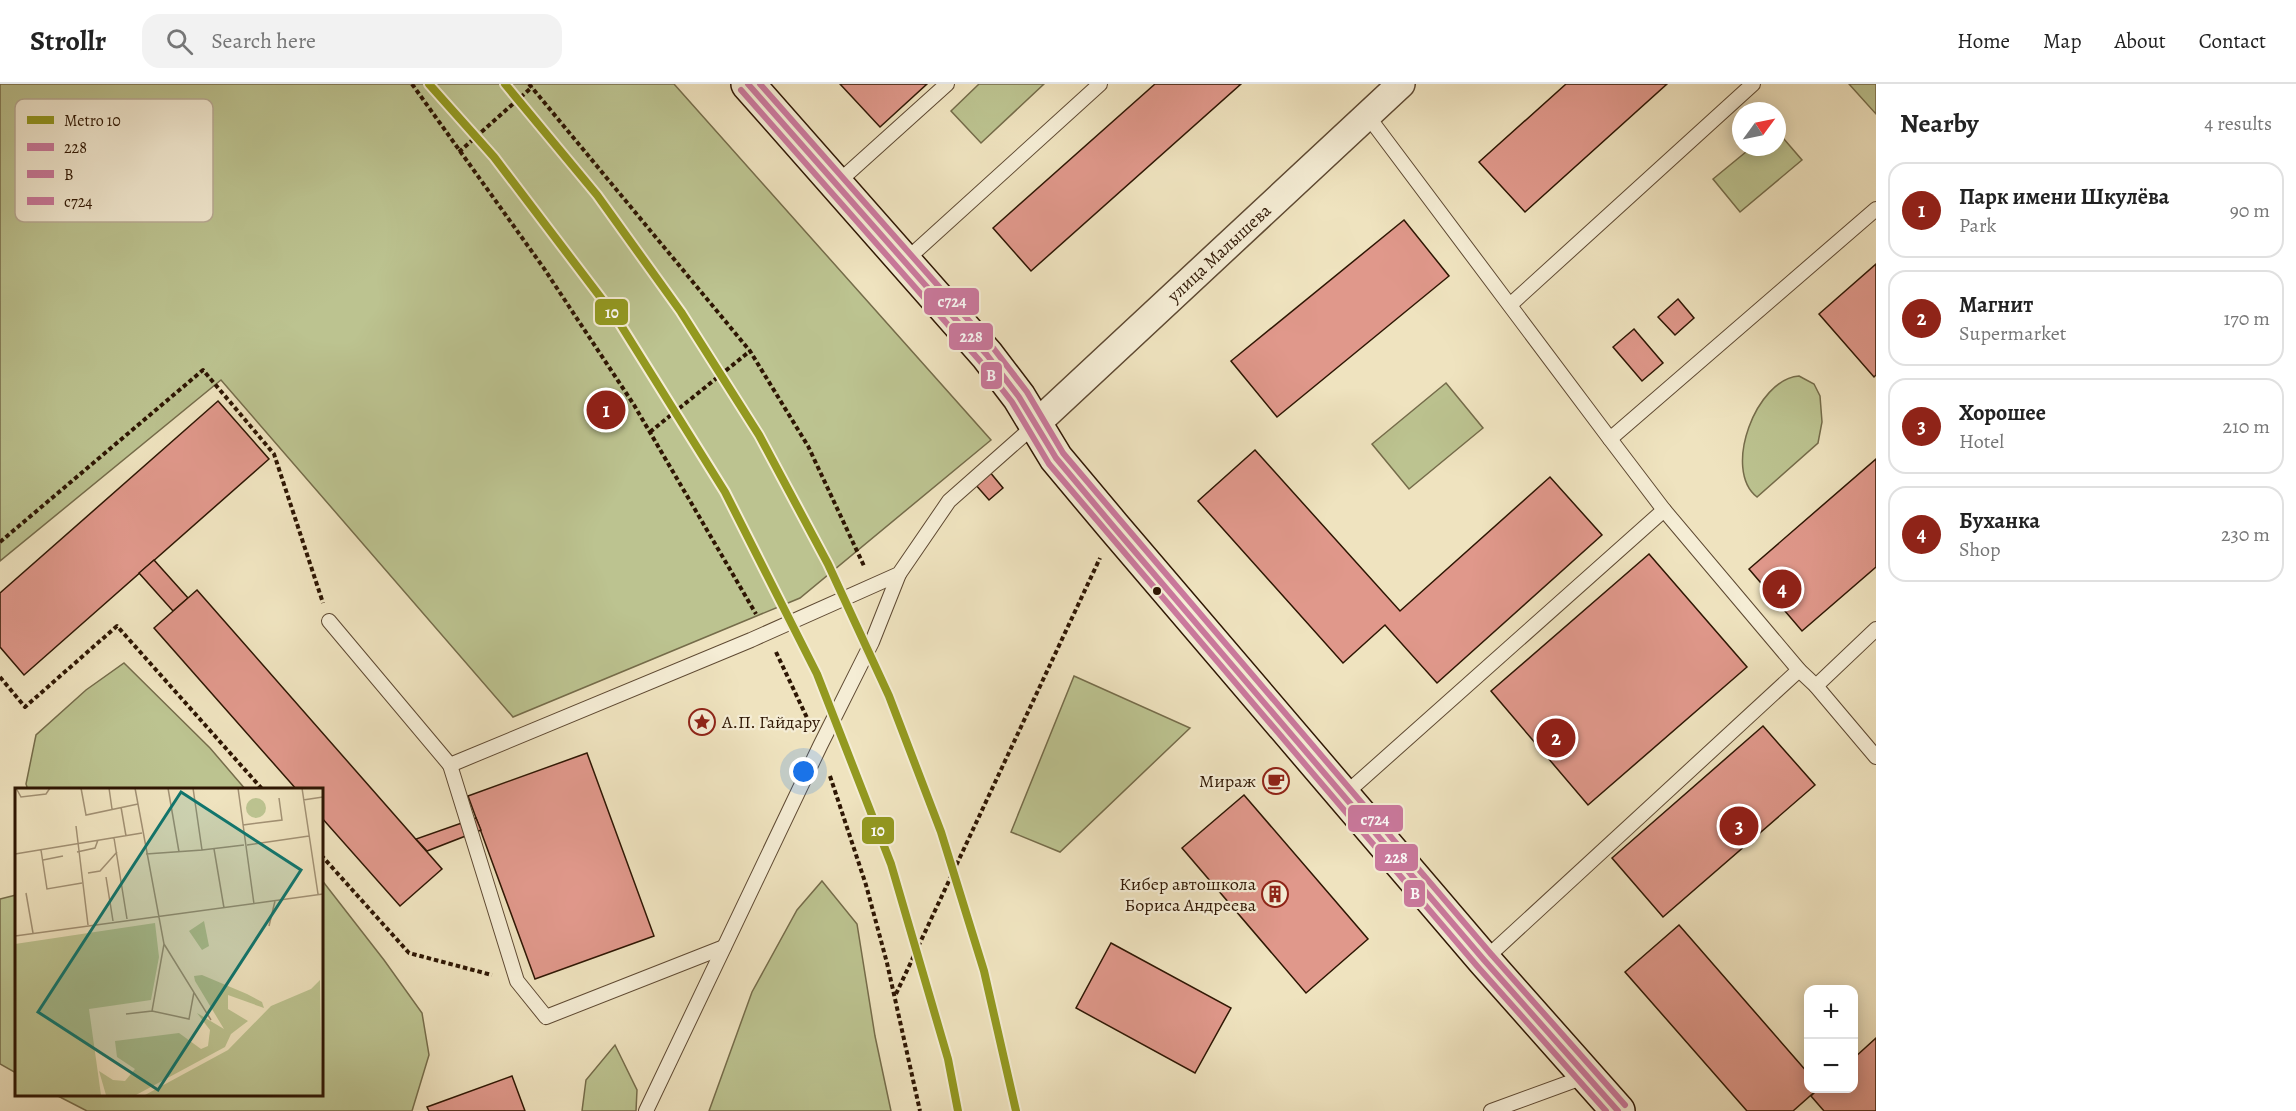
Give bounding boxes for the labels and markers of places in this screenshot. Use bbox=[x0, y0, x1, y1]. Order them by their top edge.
pin: 1 bbox=[586, 388, 626, 432]
pin: 4 bbox=[1762, 566, 1802, 612]
unlabelled marker bbox=[1151, 585, 1163, 597]
place icon: А.П. Гайдару bbox=[687, 707, 717, 737]
place label: А.П. Гайдару bbox=[721, 710, 821, 734]
pin: 2 bbox=[1536, 716, 1576, 760]
cafe icon: Мираж bbox=[1261, 766, 1291, 796]
place label: Мираж bbox=[1199, 769, 1256, 793]
pin: 3 bbox=[1720, 804, 1758, 848]
place label: Кибер автошкола Бориса Андреева bbox=[1119, 872, 1257, 917]
building icon: Кибер автошкола Бориса Андреева bbox=[1260, 879, 1290, 909]

